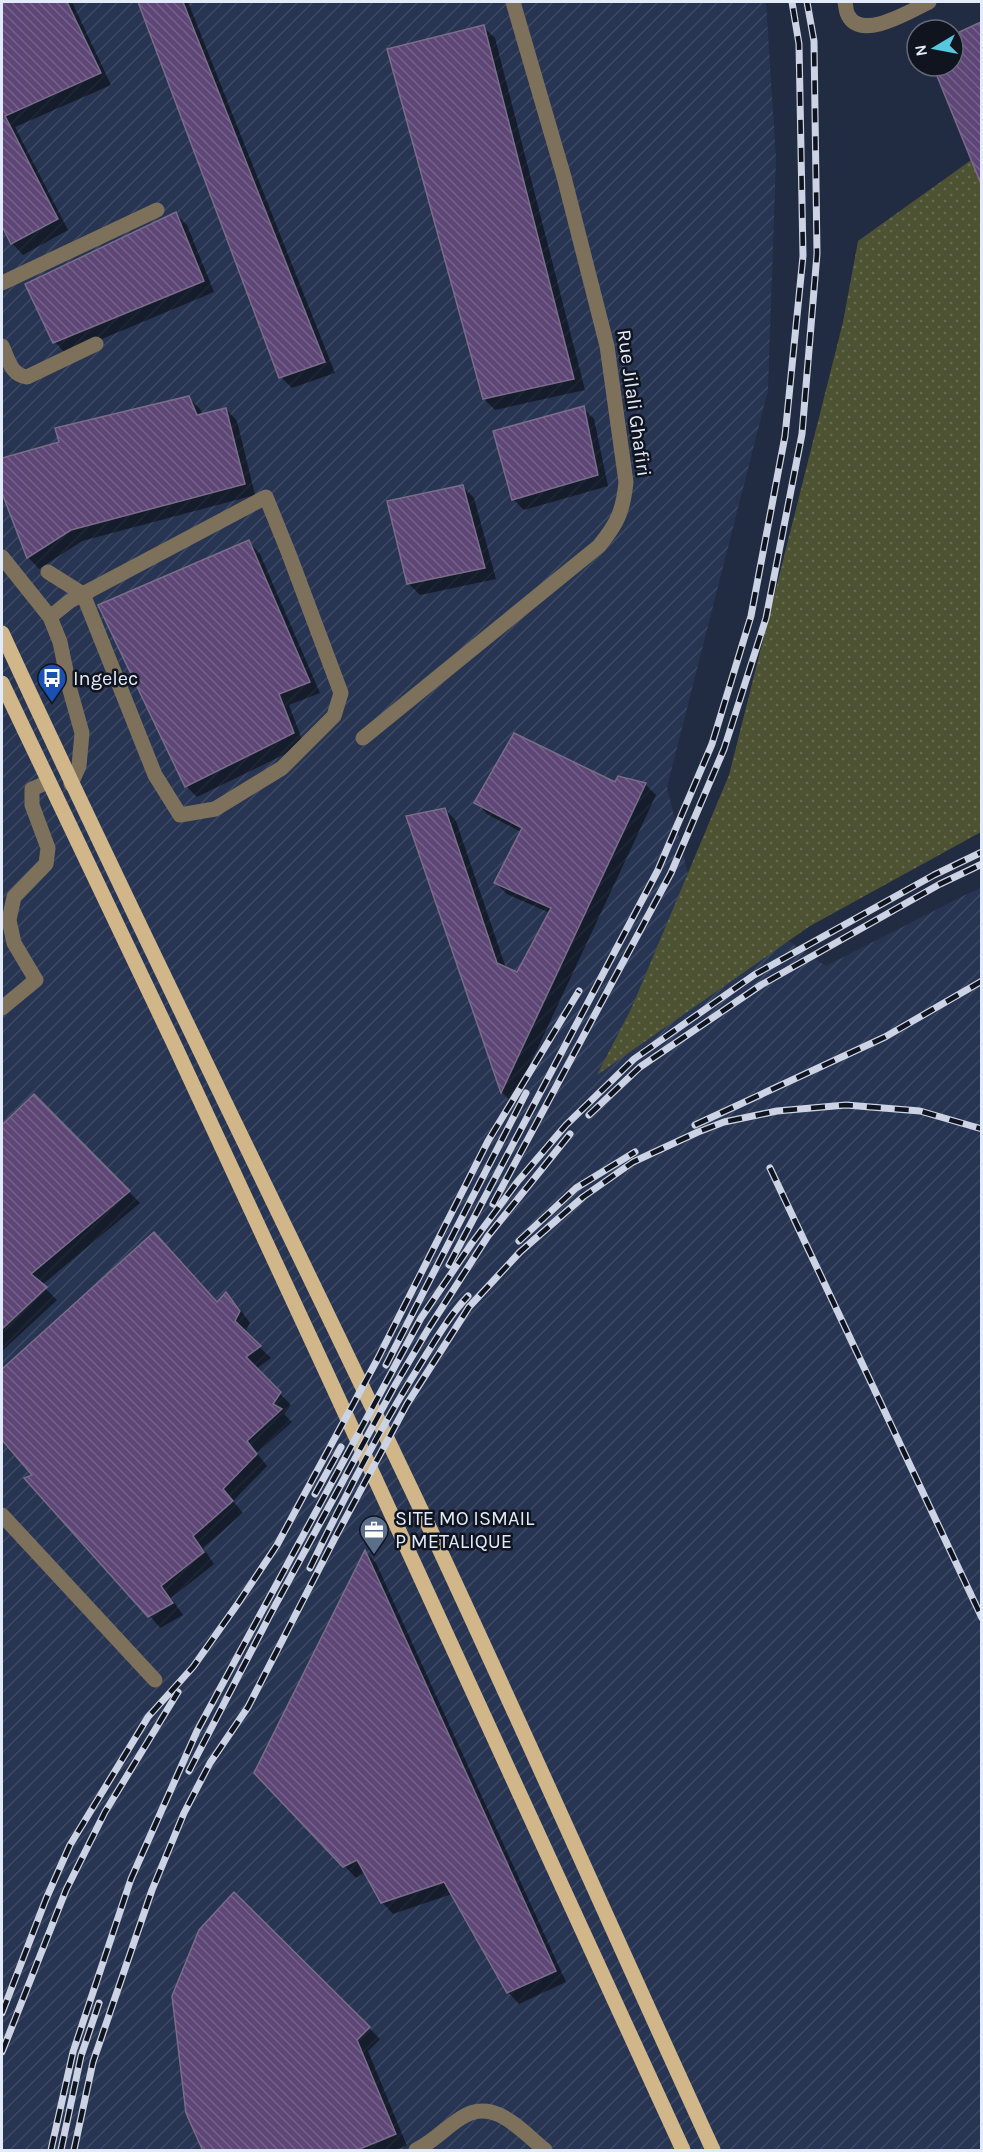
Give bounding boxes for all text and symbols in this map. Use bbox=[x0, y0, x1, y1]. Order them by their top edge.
north arrow bbox=[905, 18, 965, 78]
text: N bbox=[910, 43, 931, 58]
street label: Rue Jilali Ghafiri bbox=[612, 328, 656, 478]
bus stop icon: Ingelec bbox=[36, 662, 68, 704]
place label: Ingelec bbox=[73, 667, 138, 690]
place label: SITE MO ISMAIL P METALIQUE bbox=[395, 1507, 535, 1553]
office icon: SITE MO ISMAIL P METALIQUE bbox=[358, 1514, 390, 1556]

